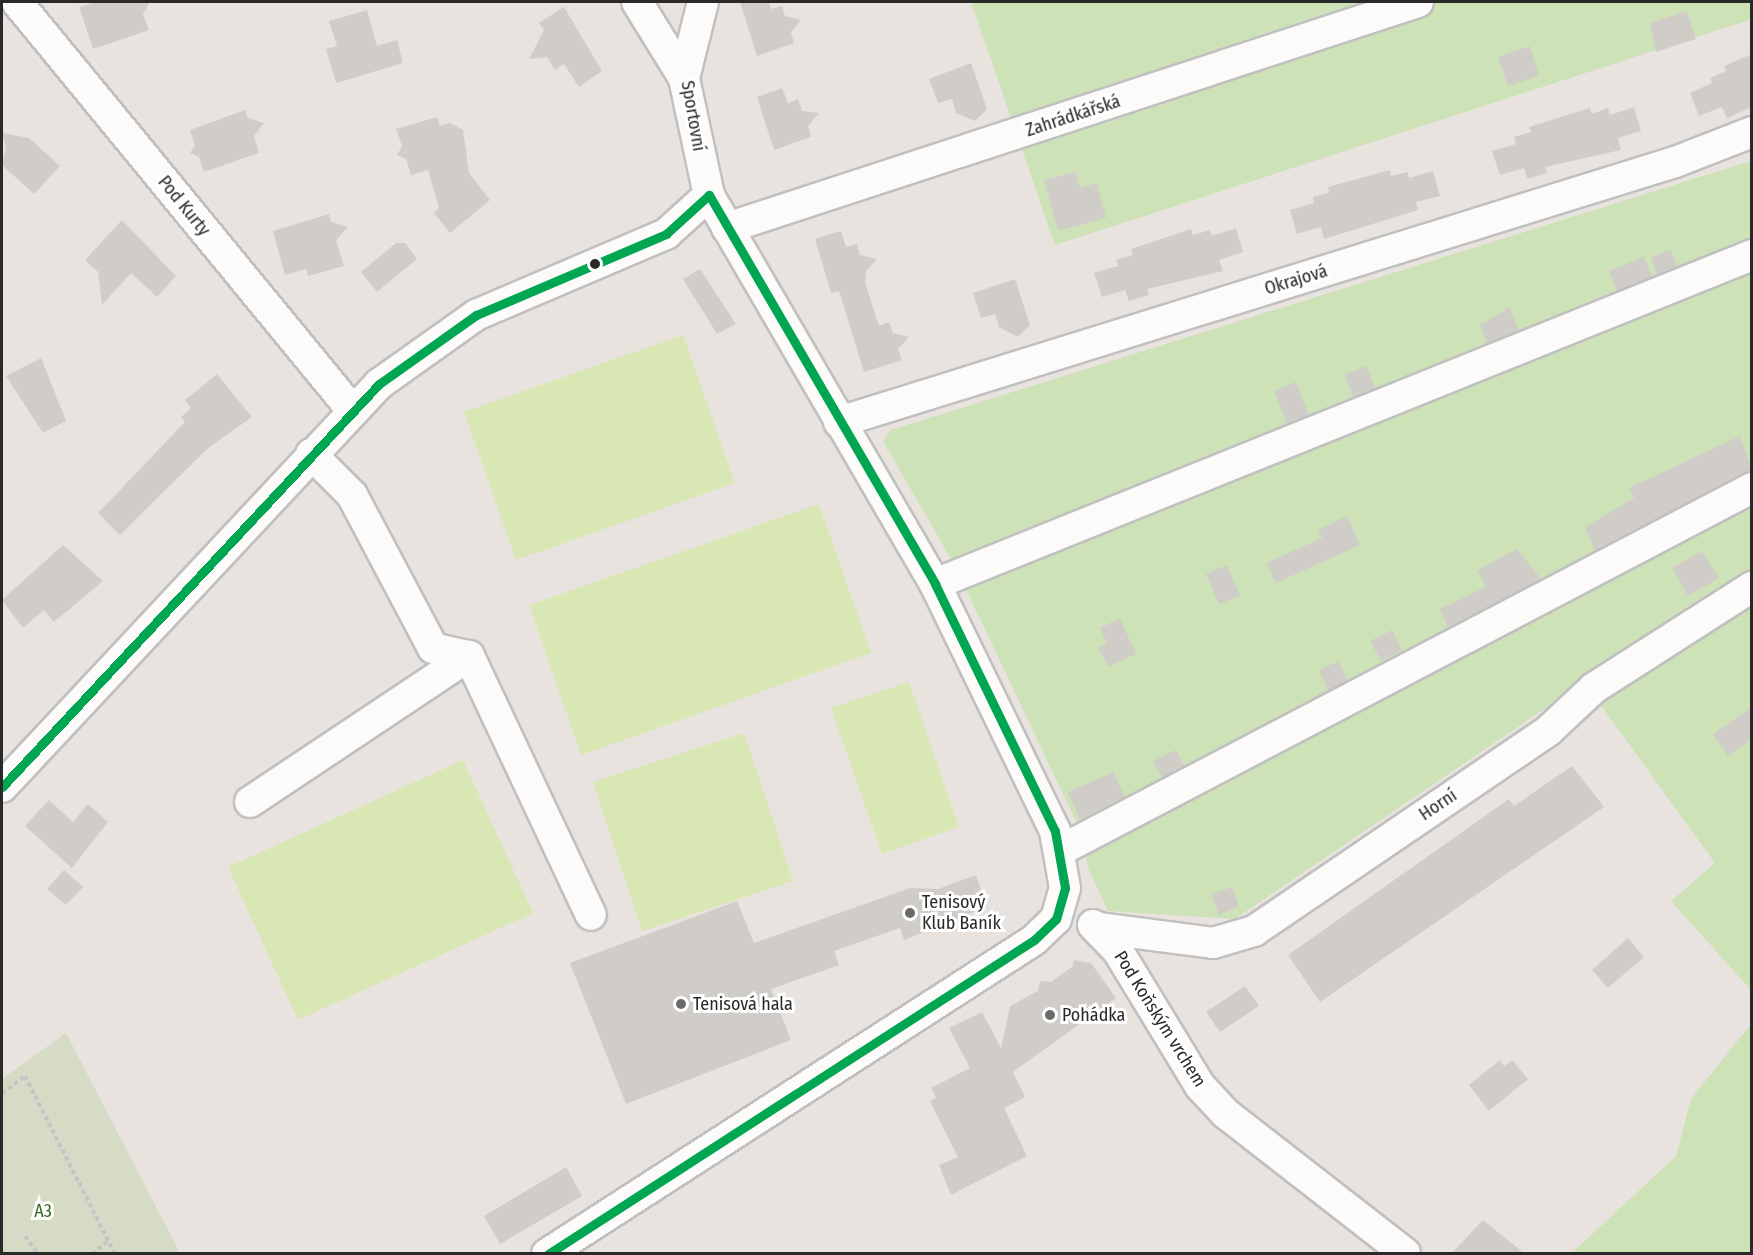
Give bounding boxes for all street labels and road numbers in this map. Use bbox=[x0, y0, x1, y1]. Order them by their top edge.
street label: Sportovní bbox=[676, 79, 710, 153]
street label: Zahrádkářská bbox=[1023, 91, 1123, 141]
street label: Pod Kurty bbox=[153, 172, 215, 240]
street label: Okrajová bbox=[1262, 260, 1330, 300]
street label: Horní bbox=[1415, 785, 1461, 825]
street label: Pod Koňským vrchem bbox=[1109, 947, 1211, 1091]

